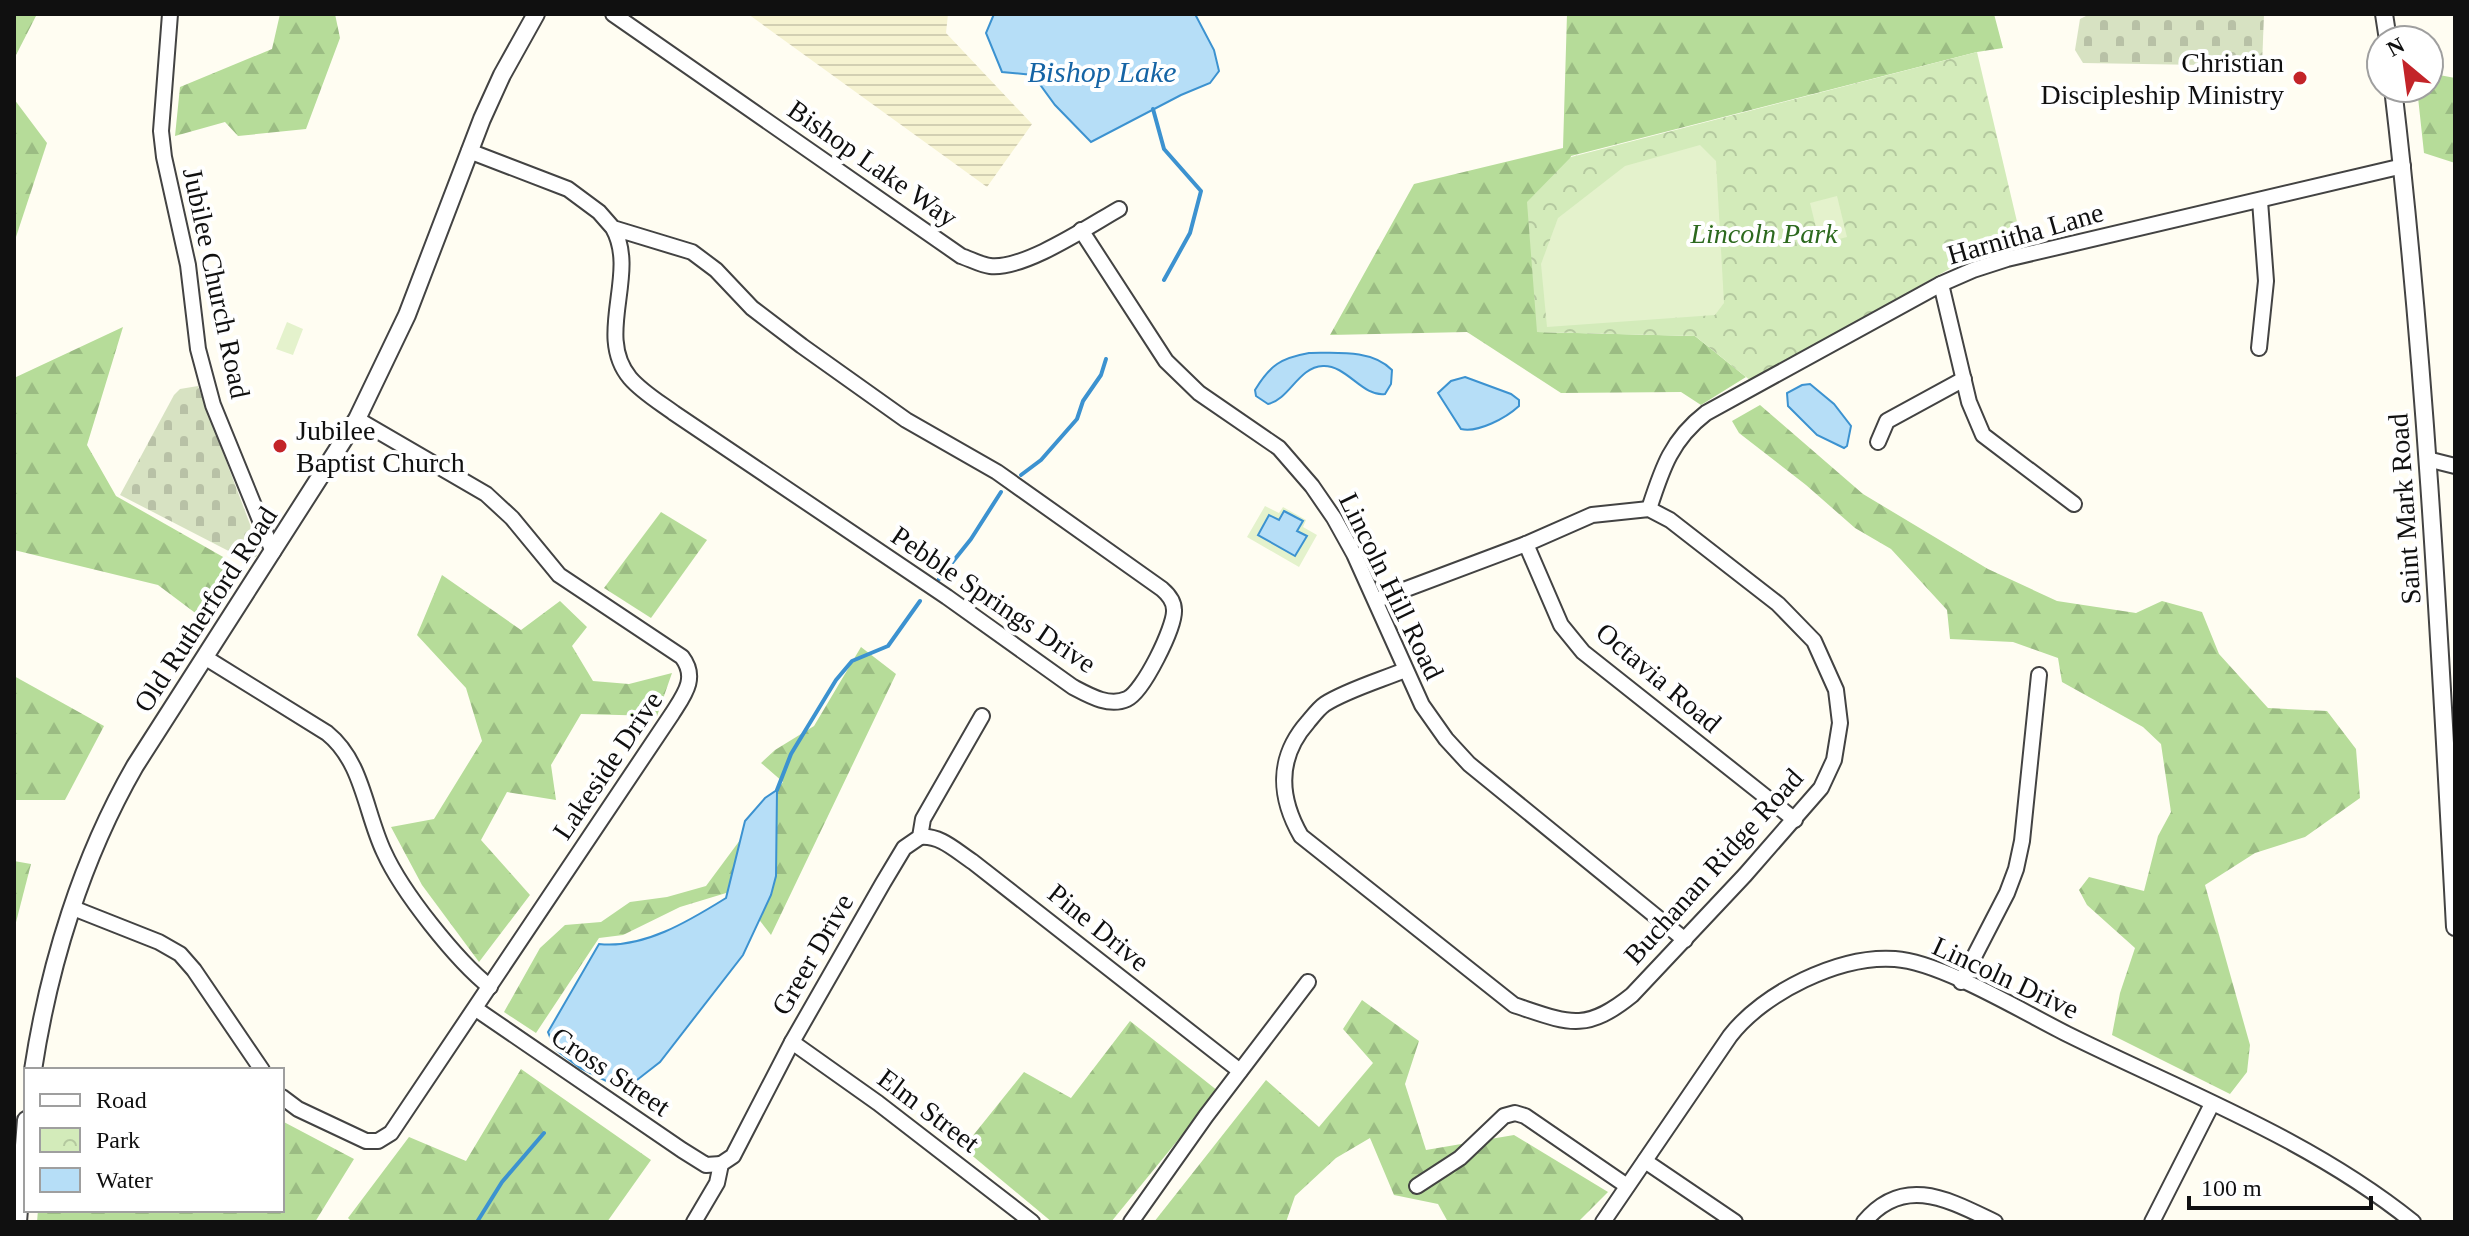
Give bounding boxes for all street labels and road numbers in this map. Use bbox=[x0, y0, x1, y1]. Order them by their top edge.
street label: Bishop Lake Way bbox=[782, 94, 963, 233]
street label: Jubilee Church Road bbox=[177, 165, 256, 401]
street label: Harnitha Lane bbox=[1944, 196, 2107, 271]
street label: Saint Mark Road bbox=[2382, 412, 2427, 605]
street label: Lincoln Hill Road bbox=[1333, 488, 1450, 685]
street label: Old Rutherford Road bbox=[128, 501, 283, 718]
street label: Pebble Springs Drive bbox=[886, 520, 1102, 679]
street label: Octavia Road bbox=[1590, 616, 1727, 738]
street label: Lakeside Drive bbox=[547, 685, 668, 845]
street label: Buchanan Ridge Road bbox=[1618, 762, 1809, 970]
street label: Pine Drive bbox=[1042, 877, 1155, 977]
street label: Greer Drive bbox=[765, 888, 859, 1020]
street label: Lincoln Drive bbox=[1928, 930, 2084, 1025]
street label: Cross Street bbox=[546, 1021, 676, 1122]
street label: Elm Street bbox=[872, 1062, 986, 1159]

